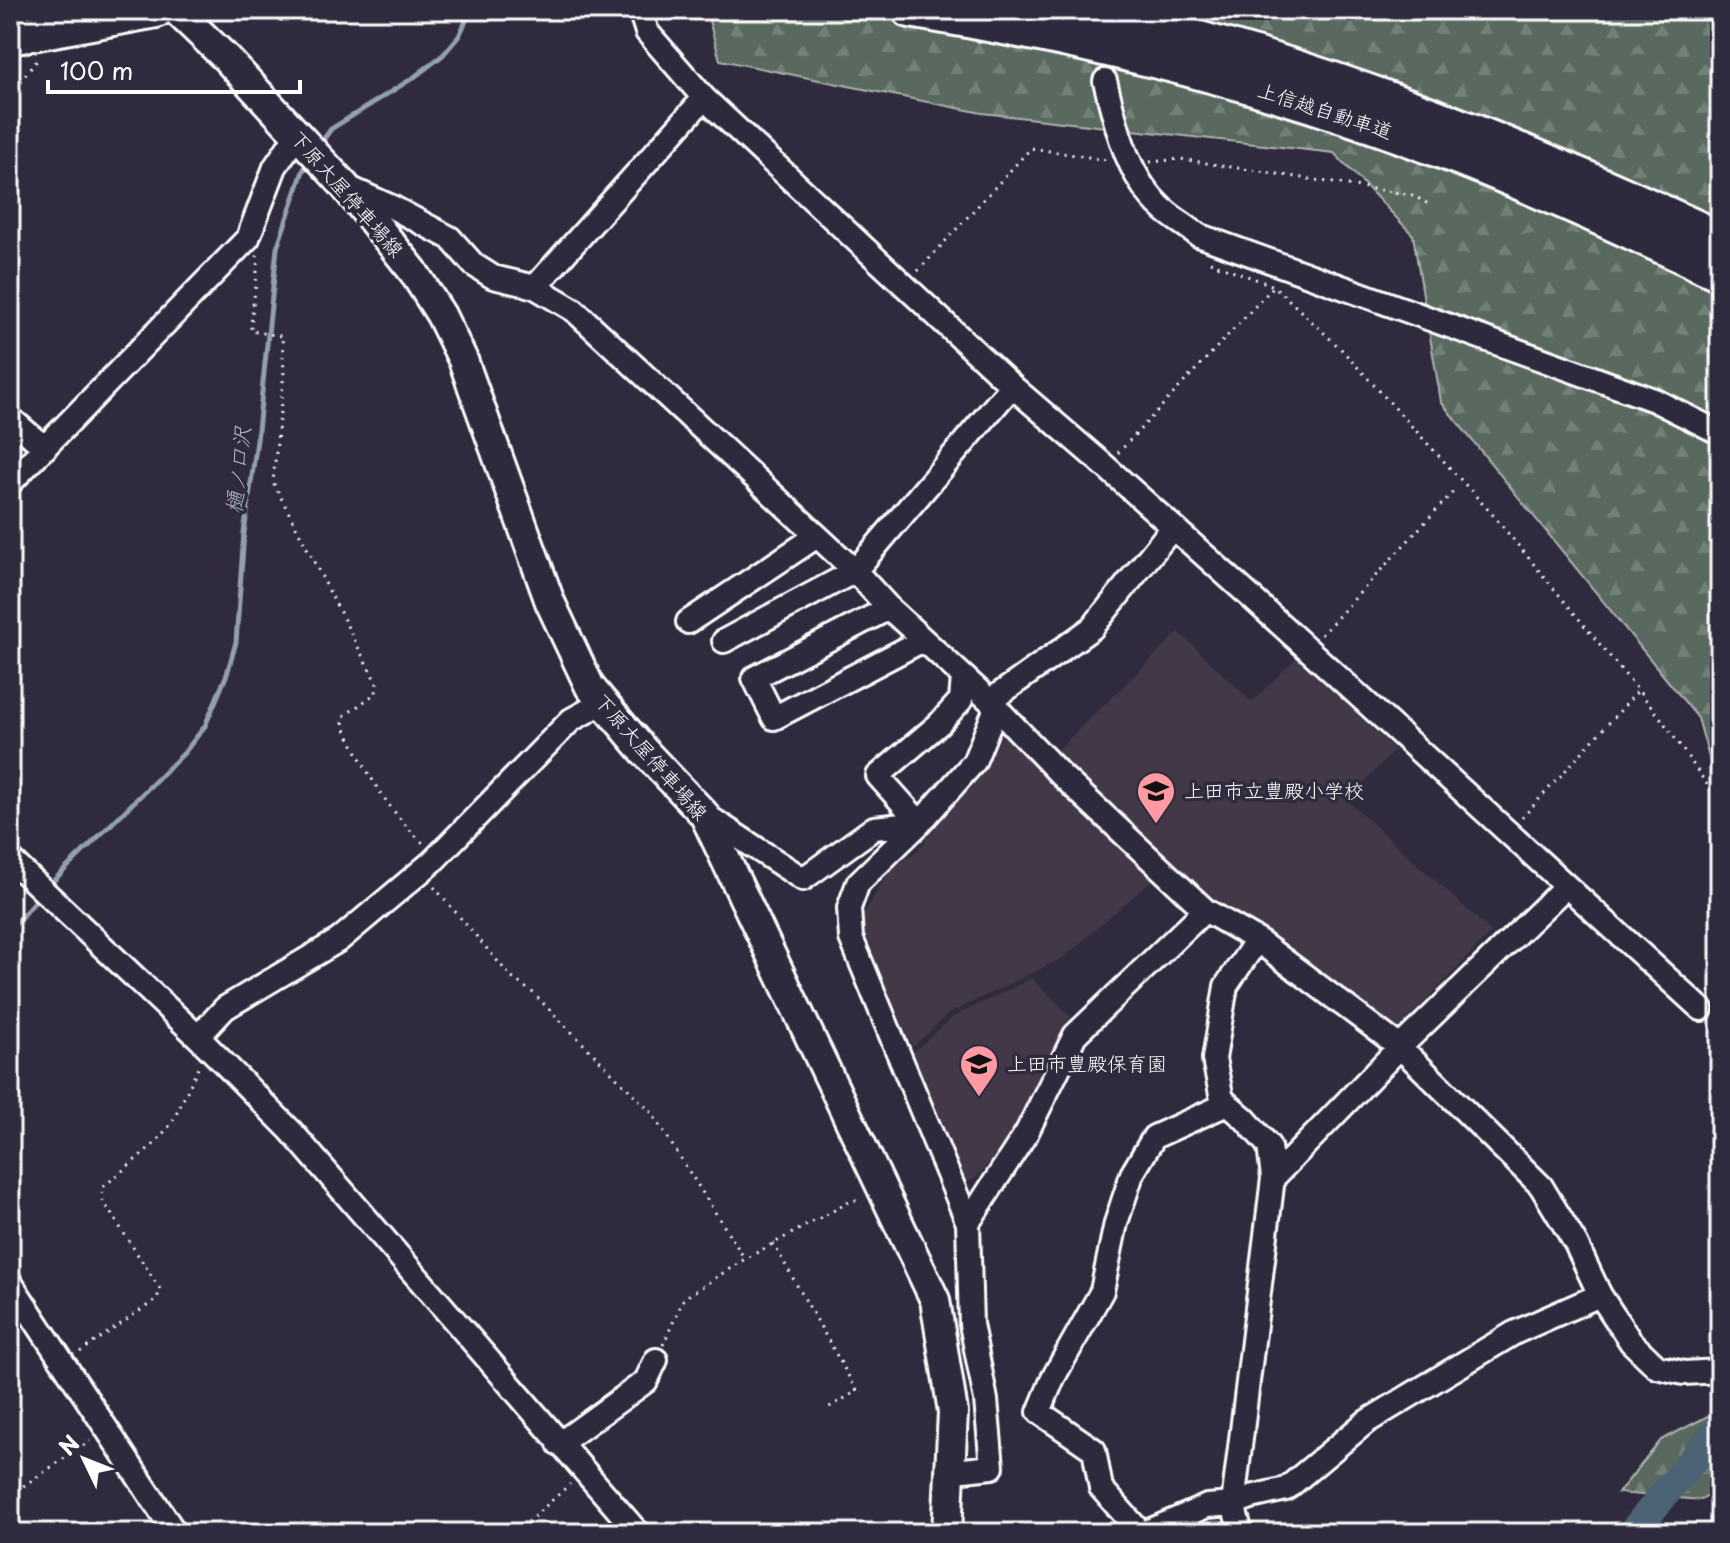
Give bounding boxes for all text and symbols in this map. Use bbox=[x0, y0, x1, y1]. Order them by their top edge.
scale bar bbox=[48, 44, 300, 94]
text: 100 m bbox=[60, 52, 133, 88]
street label: 上信越自動車道 bbox=[1254, 74, 1397, 146]
street label: 下原大屋停車場線 bbox=[284, 123, 412, 264]
water label: 樋ノ口沢 bbox=[215, 423, 258, 515]
street label: 下原大屋停車場線 bbox=[588, 686, 716, 827]
school or university icon: 上田市立豊殿小学校 bbox=[1135, 770, 1177, 825]
place label: 上田市立豊殿小学校 bbox=[1184, 775, 1364, 805]
school or university icon: 上田市豊殿保育園 bbox=[958, 1043, 1000, 1098]
place label: 上田市豊殿保育園 bbox=[1007, 1048, 1167, 1078]
north arrow bbox=[44, 1419, 124, 1499]
text: N bbox=[50, 1427, 86, 1462]

